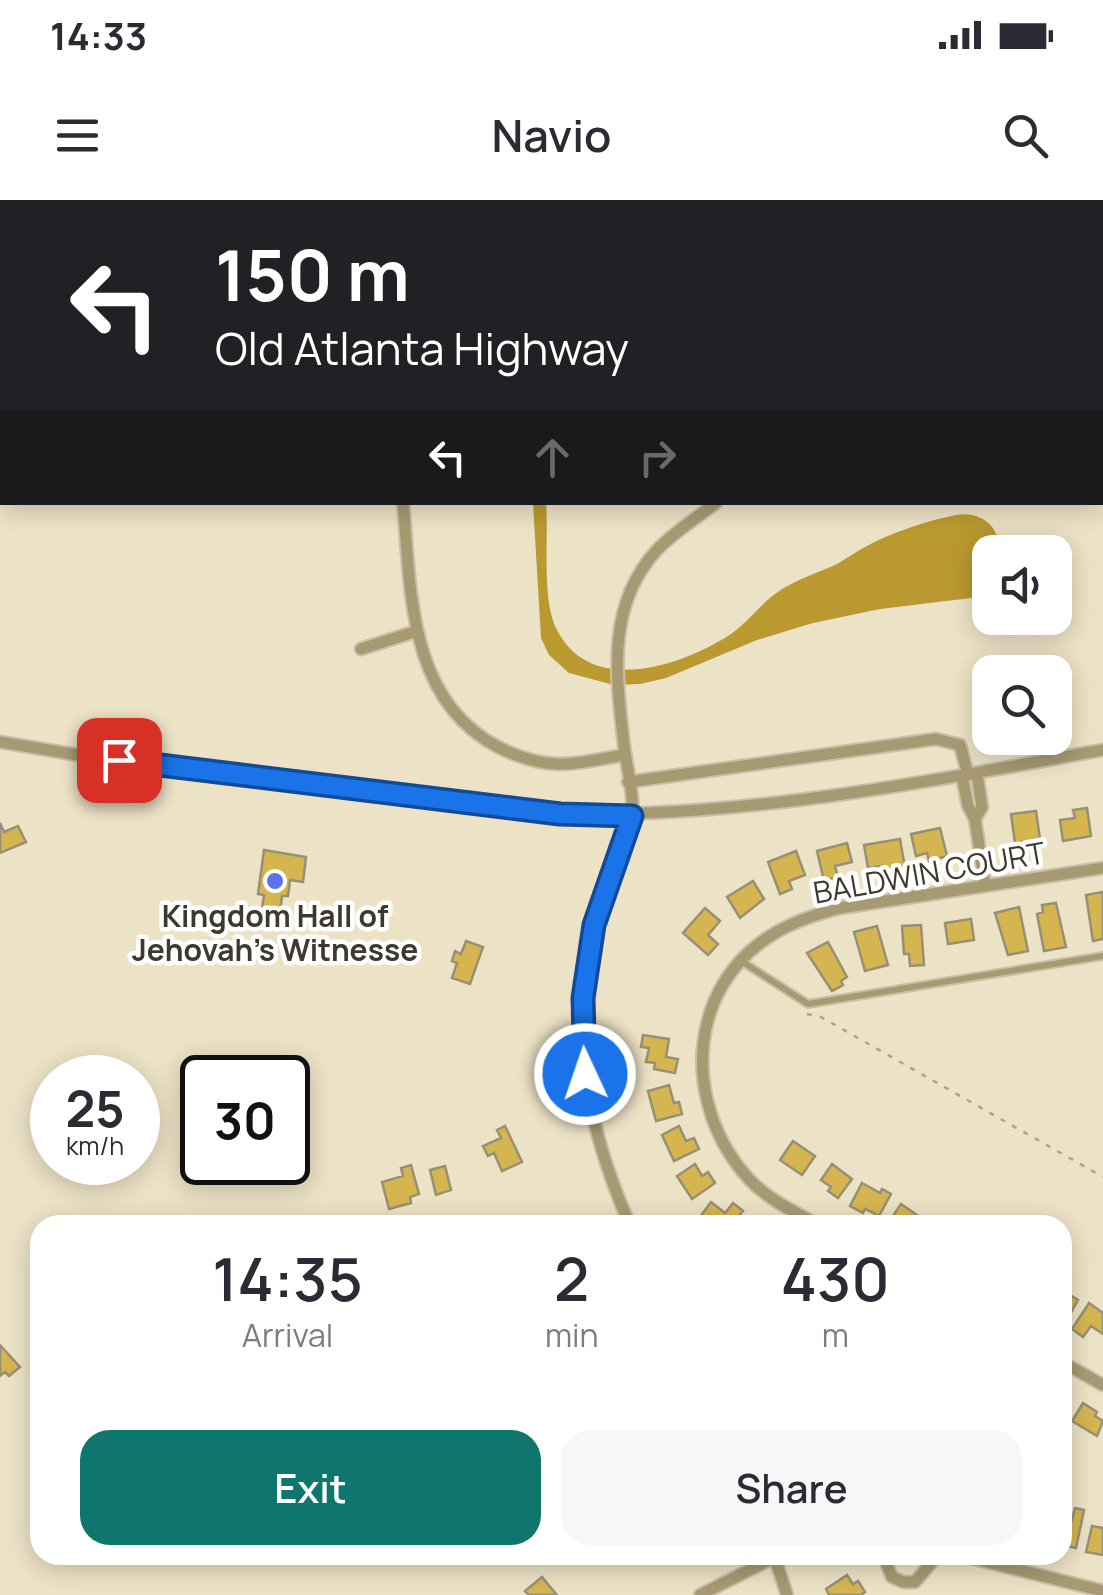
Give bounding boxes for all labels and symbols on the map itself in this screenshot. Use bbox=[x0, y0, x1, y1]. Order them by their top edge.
pin bbox=[77, 718, 162, 803]
street label: BALDWIN COURT bbox=[810, 831, 1048, 913]
marker: Kingdom Hall of Jehovah’s Witnesse bbox=[264, 870, 286, 892]
place label: Kingdom Hall of Jehovah’s Witnesse bbox=[132, 895, 418, 970]
position arrow bbox=[533, 1022, 637, 1126]
speed limit sign: 30 bbox=[180, 1055, 310, 1185]

